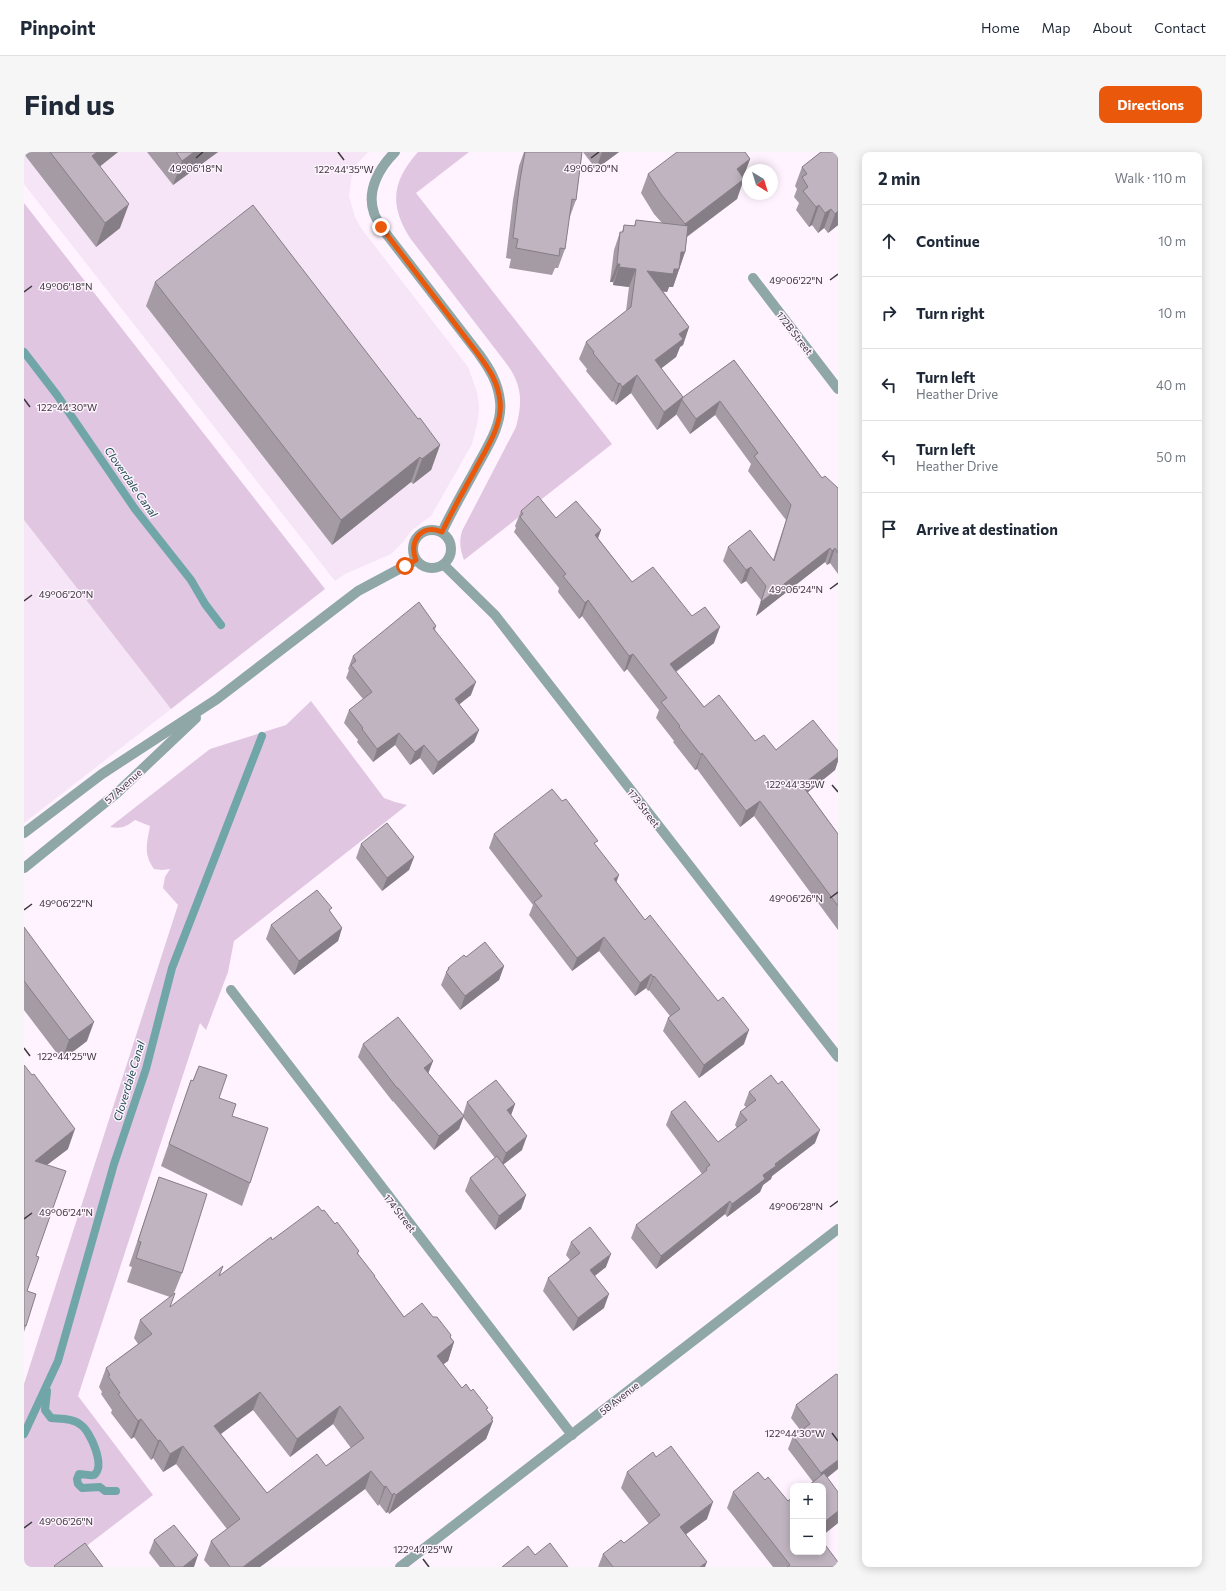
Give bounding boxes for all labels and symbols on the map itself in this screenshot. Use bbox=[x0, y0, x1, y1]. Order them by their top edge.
text: 49°06'18"N bbox=[170, 162, 222, 174]
text: 49°06'20"N bbox=[564, 162, 618, 174]
text: 122°44'35"W bbox=[314, 163, 374, 175]
north arrow bbox=[742, 164, 778, 200]
route end bbox=[372, 218, 390, 236]
text: 49°06'22"N bbox=[769, 274, 823, 286]
text: 49°06'18"N bbox=[40, 280, 92, 292]
street label: 172B Street bbox=[774, 309, 816, 357]
text: 122°44'30"W bbox=[37, 401, 97, 413]
water label: Cloverdale Canal bbox=[102, 444, 161, 520]
route start bbox=[396, 557, 414, 575]
text: 49°06'24"N bbox=[769, 583, 823, 595]
text: 49°06'20"N bbox=[39, 588, 93, 600]
street label: 57 Avenue bbox=[102, 766, 144, 806]
text: 122°44'35"W bbox=[765, 778, 825, 790]
street label: 173 Street bbox=[625, 786, 663, 830]
text: 49°06'26"N bbox=[769, 892, 823, 904]
text: 49°06'22"N bbox=[39, 897, 93, 909]
water label: Cloverdale Canal bbox=[110, 1039, 147, 1122]
text: 122°44'25"W bbox=[37, 1050, 97, 1062]
street label: 174 Street bbox=[381, 1192, 419, 1234]
text: 49°06'28"N bbox=[769, 1200, 823, 1212]
text: 49°06'24"N bbox=[39, 1206, 93, 1218]
street label: 58 Avenue bbox=[597, 1379, 641, 1417]
text: 122°44'30"W bbox=[765, 1427, 825, 1439]
text: 49°06'26"N bbox=[39, 1515, 93, 1527]
text: 122°44'25"W bbox=[393, 1543, 453, 1555]

